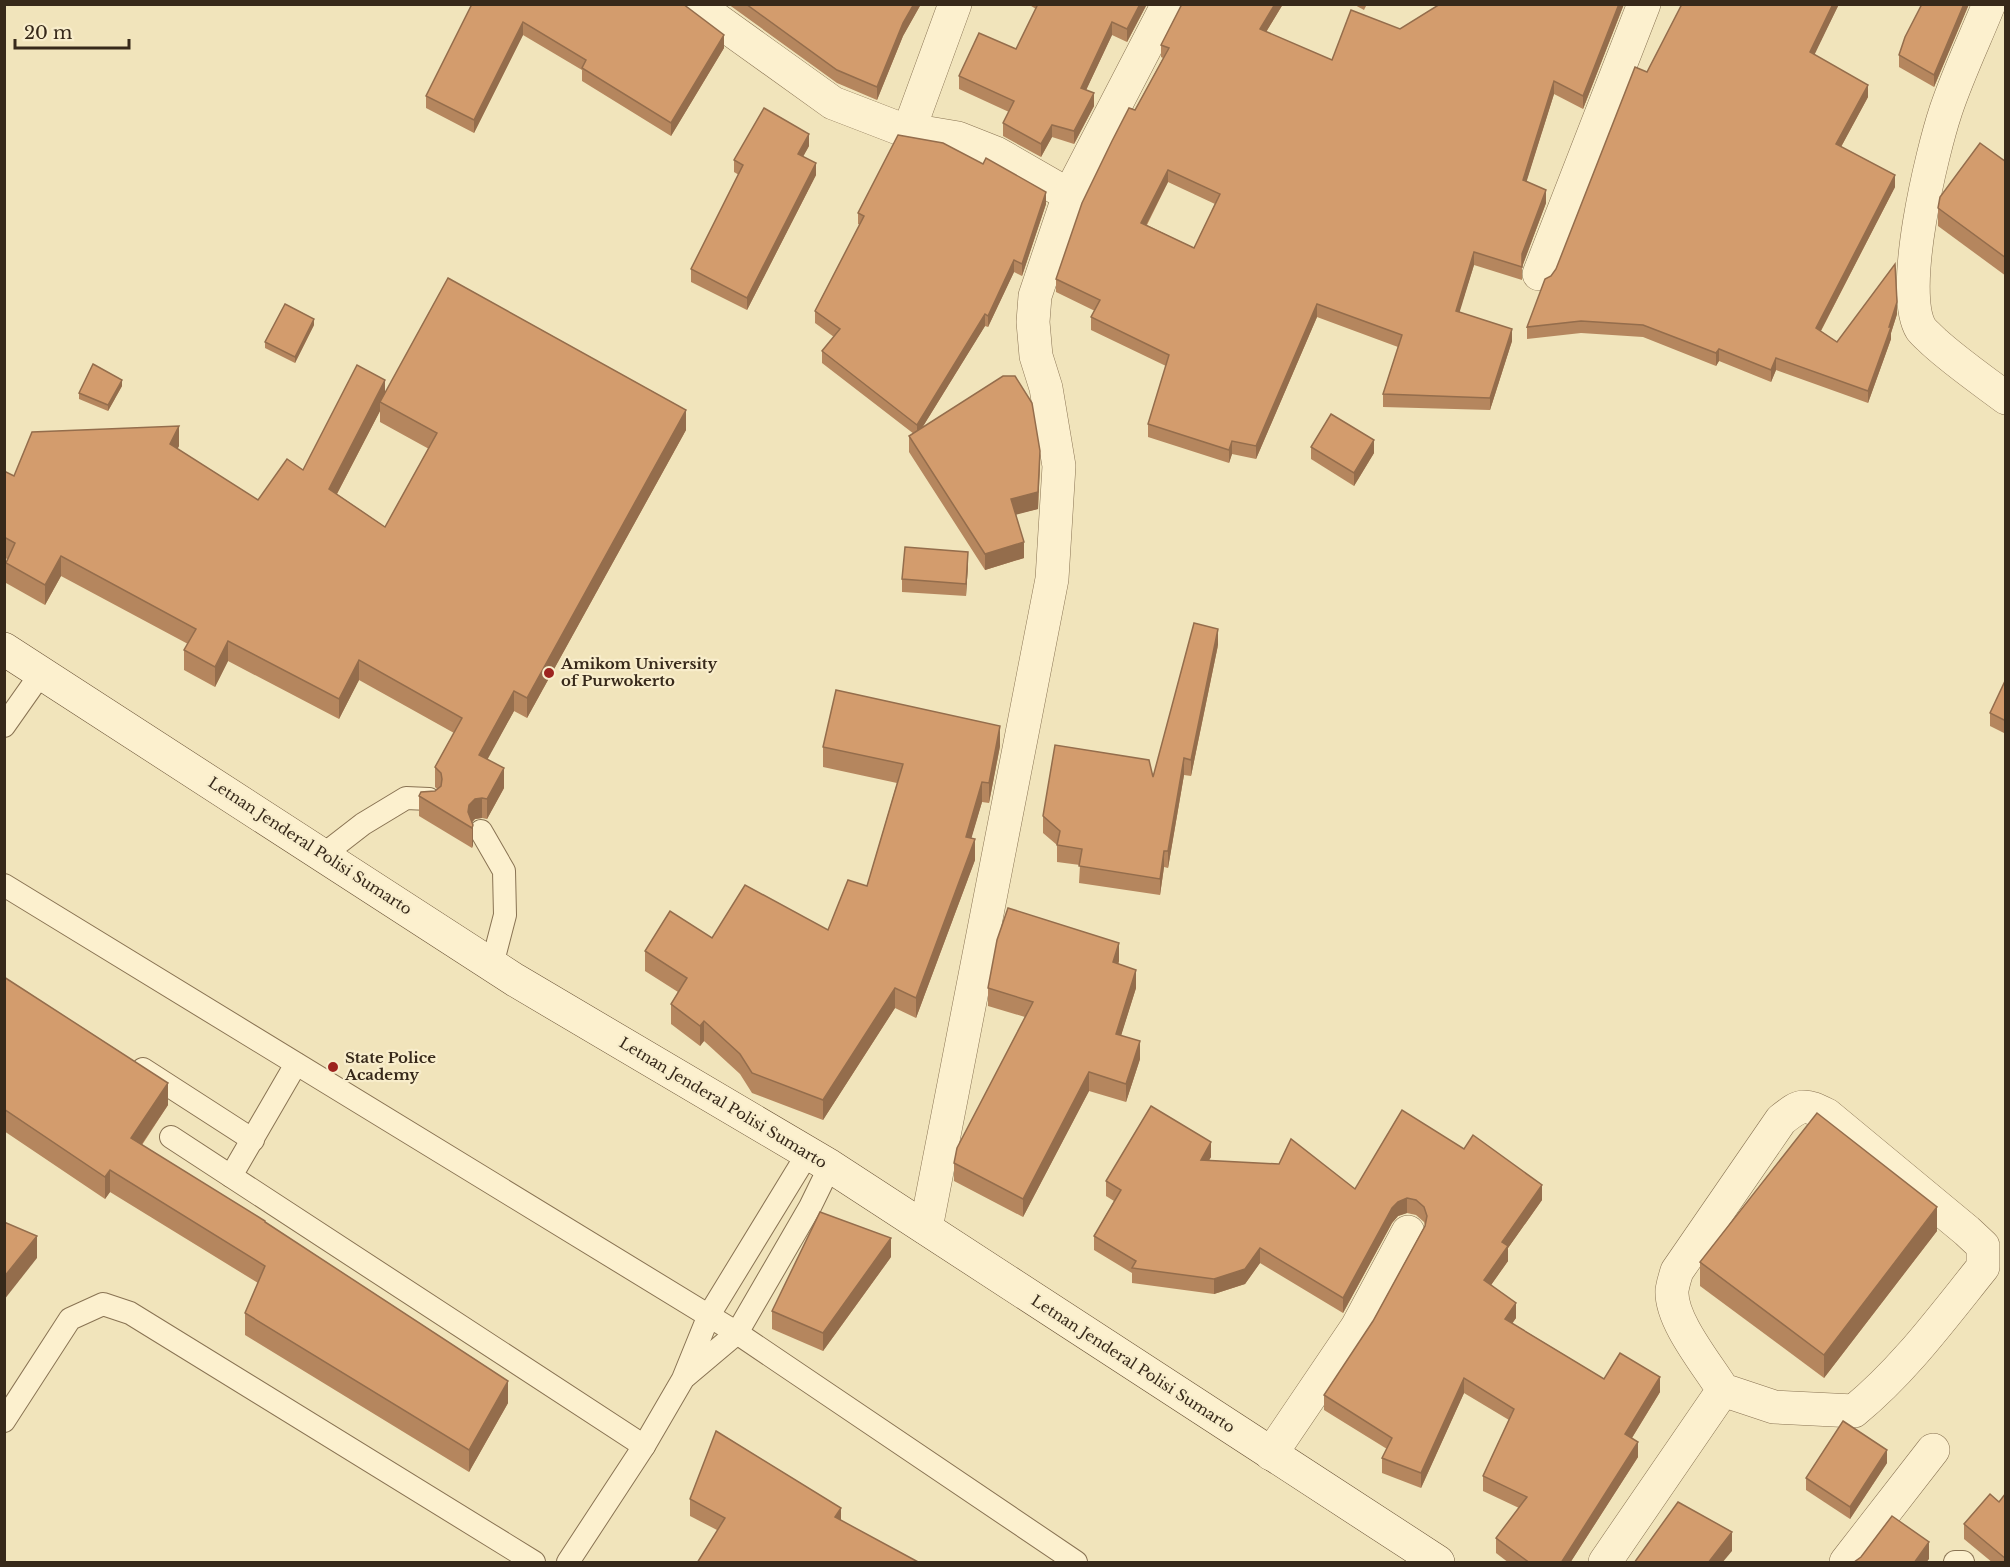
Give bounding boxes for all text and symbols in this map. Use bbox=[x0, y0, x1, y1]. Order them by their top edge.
scale bar bbox=[15, 12, 129, 50]
text: 20 m bbox=[24, 22, 72, 44]
place label: Amikom University of Purwokerto bbox=[560, 654, 718, 690]
marker: Amikom University of Purwokerto bbox=[542, 666, 556, 680]
street label: Letnan Jenderal Polisi Sumarto bbox=[205, 773, 416, 919]
street label: Letnan Jenderal Polisi Sumarto bbox=[616, 1033, 831, 1172]
place label: State Police Academy bbox=[344, 1048, 436, 1084]
marker: State Police Academy bbox=[326, 1060, 340, 1074]
street label: Letnan Jenderal Polisi Sumarto bbox=[1028, 1291, 1239, 1437]

